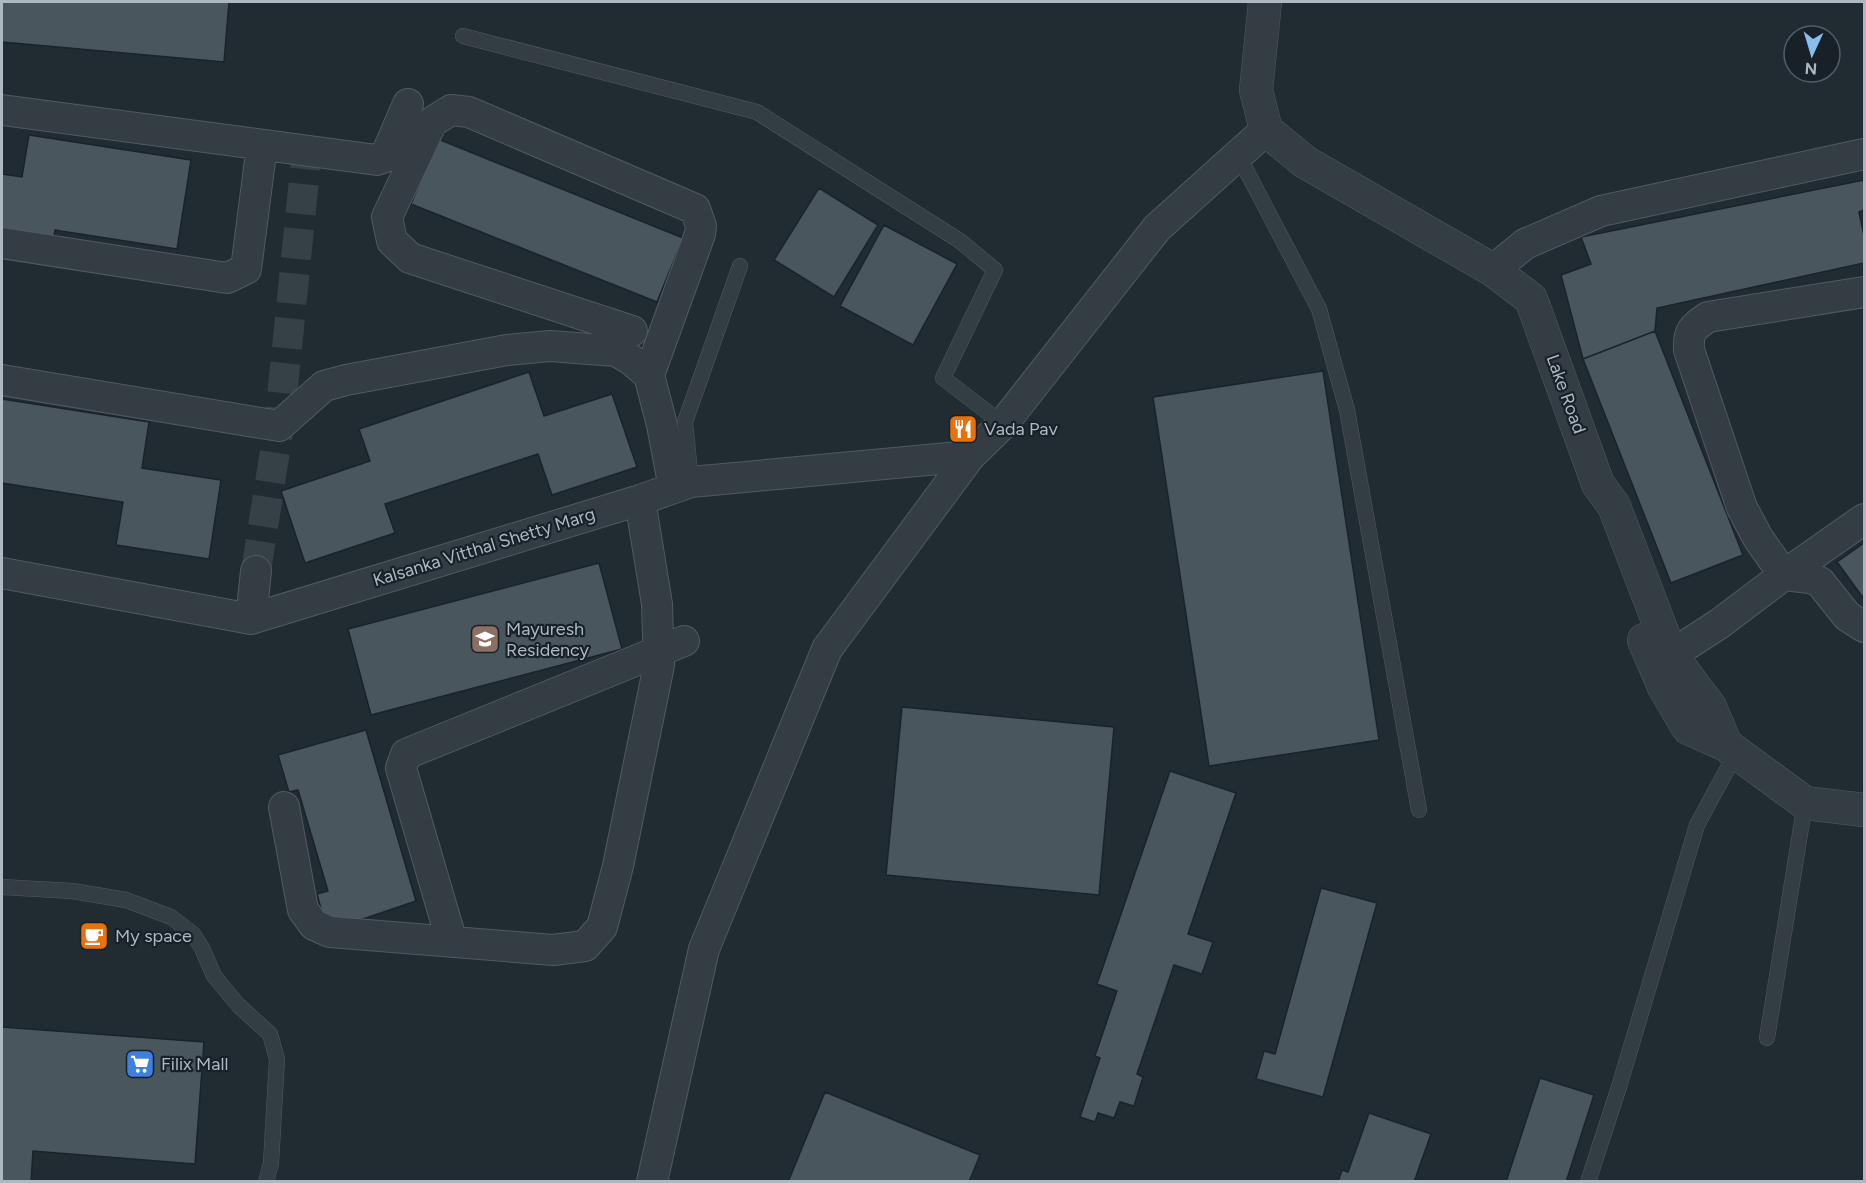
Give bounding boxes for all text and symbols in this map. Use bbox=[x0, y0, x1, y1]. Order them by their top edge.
north arrow bbox=[1782, 24, 1842, 84]
text: N bbox=[1804, 59, 1818, 78]
street label: Lake Road bbox=[1542, 351, 1590, 437]
restaurant icon: Vada Pav bbox=[947, 413, 979, 445]
place label: Vada Pav bbox=[984, 418, 1058, 440]
street label: Kalsanka Vitthal Shetty Marg bbox=[370, 503, 598, 591]
place label: Mayuresh Residency bbox=[506, 618, 590, 661]
school or university icon: Mayuresh Residency bbox=[469, 623, 501, 655]
cafe icon: My space bbox=[78, 920, 110, 952]
place label: My space bbox=[115, 925, 192, 947]
supermarket icon: Filix Mall bbox=[124, 1048, 156, 1080]
place label: Filix Mall bbox=[161, 1053, 228, 1075]

